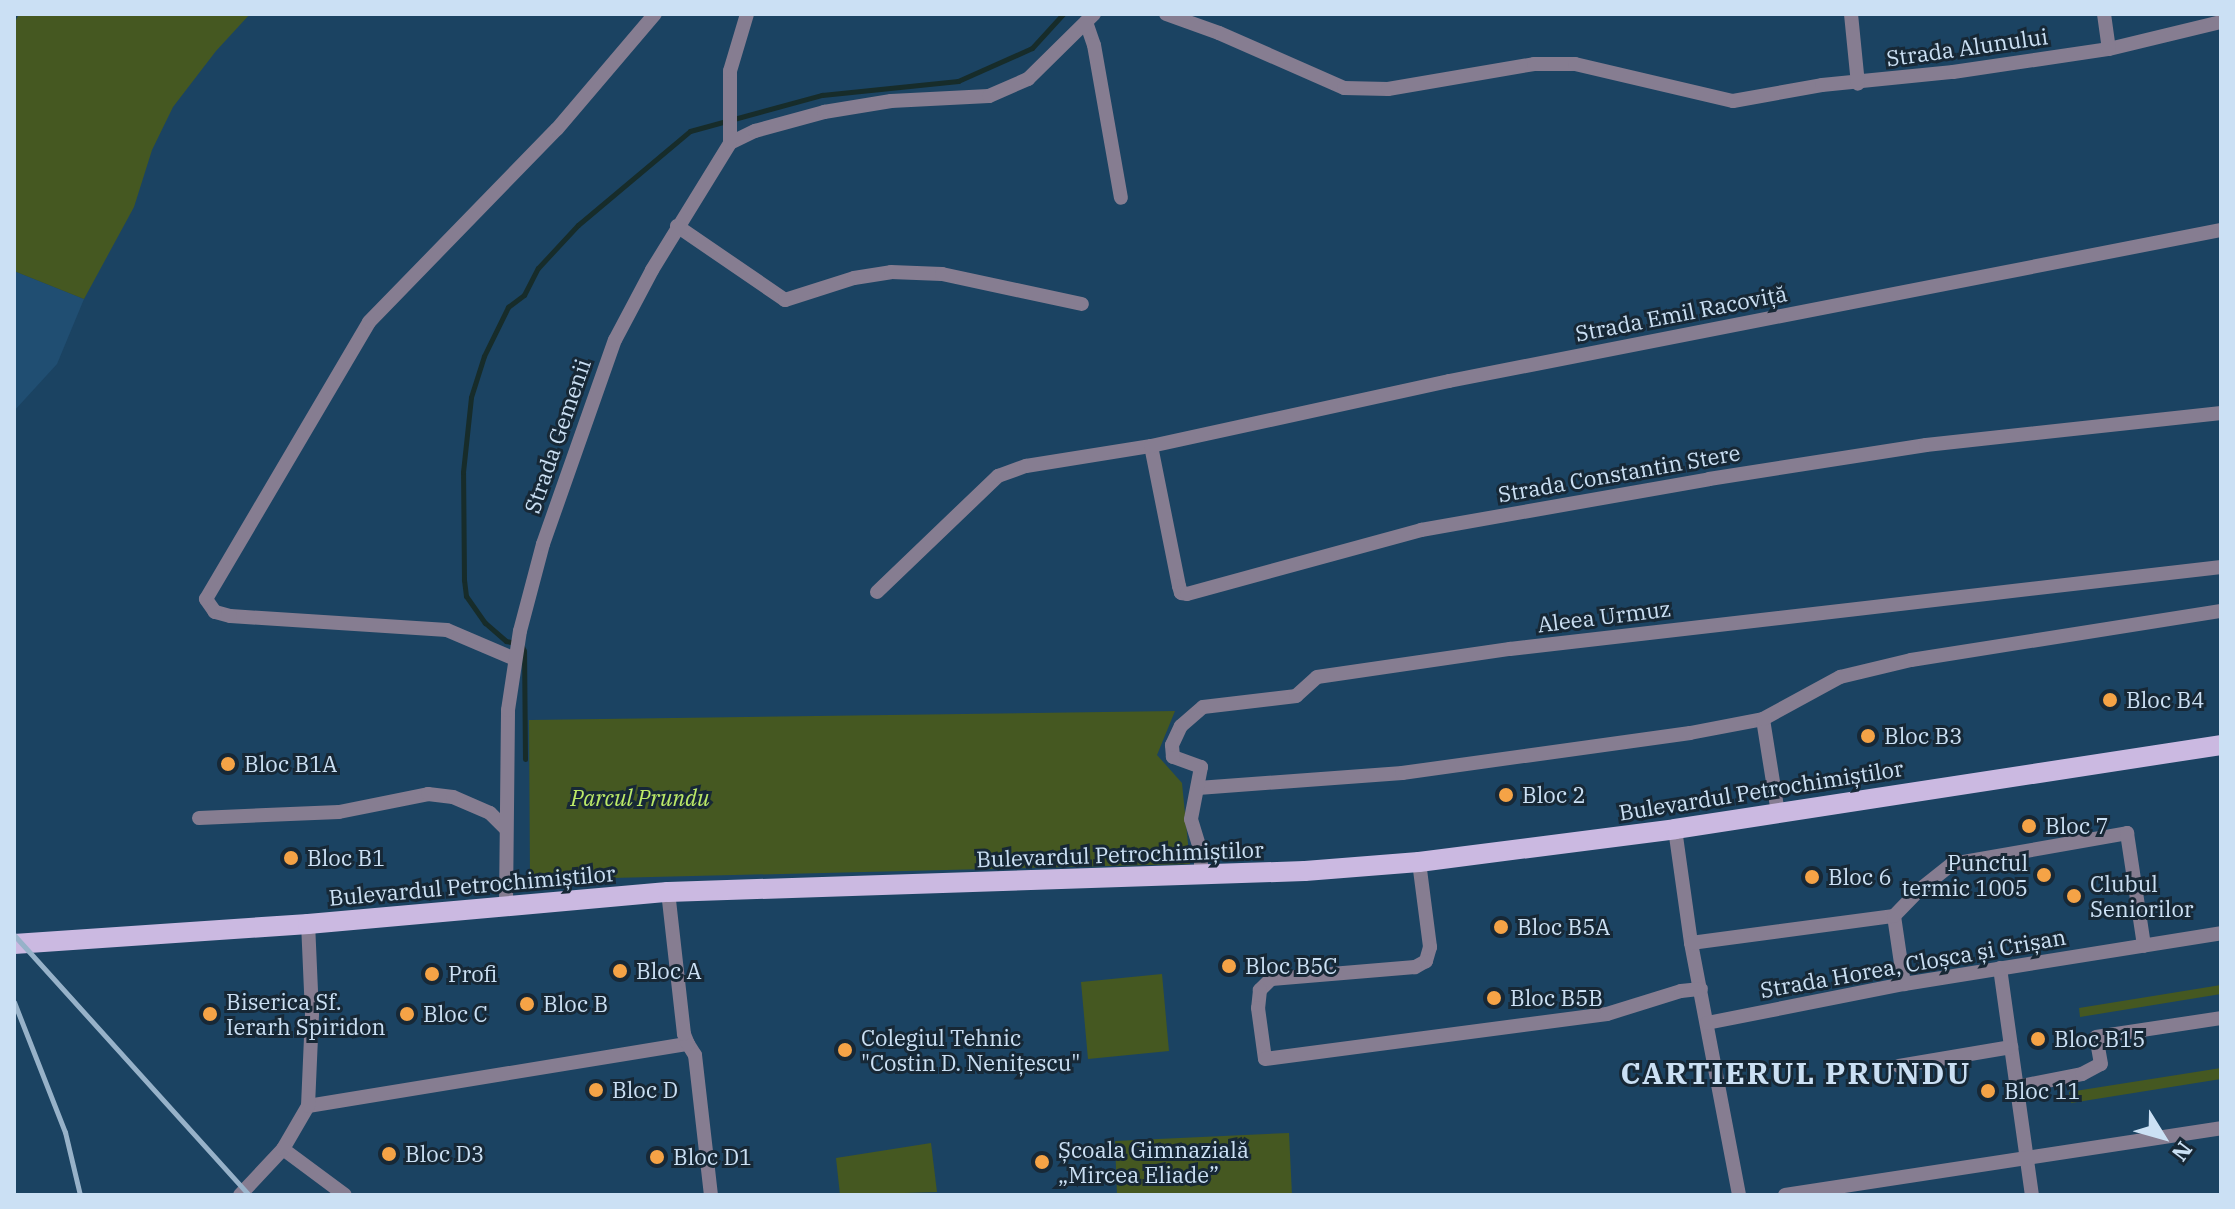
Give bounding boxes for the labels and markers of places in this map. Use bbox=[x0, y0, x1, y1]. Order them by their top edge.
place label: Bloc B4 bbox=[2126, 687, 2204, 713]
marker: Bloc B4 bbox=[2101, 691, 2119, 709]
place label: Bloc B3 bbox=[1884, 723, 1962, 749]
marker: Bloc B3 bbox=[1859, 727, 1877, 745]
place label: Bloc B1A bbox=[244, 751, 337, 777]
marker: Bloc B1A bbox=[219, 755, 237, 773]
place label: Bloc 2 bbox=[1522, 782, 1586, 808]
marker: Bloc 2 bbox=[1497, 786, 1515, 804]
place label: Bloc 7 bbox=[2045, 813, 2109, 839]
marker: Bloc 7 bbox=[2020, 817, 2038, 835]
place label: Bloc B1 bbox=[307, 845, 385, 871]
marker: Bloc B1 bbox=[282, 849, 300, 867]
place label: Punctul termic 1005 bbox=[1902, 849, 2028, 900]
place label: Bloc 6 bbox=[1828, 864, 1892, 890]
marker: Punctul termic 1005 bbox=[2035, 866, 2053, 884]
marker: Bloc 6 bbox=[1803, 868, 1821, 886]
place label: Clubul Seniorilor bbox=[2090, 870, 2194, 922]
marker: Clubul Seniorilor bbox=[2065, 887, 2083, 905]
place label: Bloc B5A bbox=[1517, 914, 1610, 940]
marker: Bloc B5A bbox=[1492, 918, 1510, 936]
place label: Bloc B5C bbox=[1245, 953, 1338, 979]
marker: Bloc B5C bbox=[1220, 957, 1238, 975]
place label: Bloc A bbox=[636, 958, 702, 984]
place label: Profi bbox=[448, 961, 497, 987]
marker: Bloc A bbox=[611, 962, 629, 980]
marker: Profi bbox=[423, 965, 441, 983]
place label: Bloc B5B bbox=[1510, 985, 1603, 1011]
place label: Biserica Sf. Ierarh Spiridon bbox=[226, 988, 385, 1040]
marker: Bloc B5B bbox=[1485, 989, 1503, 1007]
place label: Bloc B bbox=[543, 991, 608, 1017]
marker: Bloc B bbox=[518, 995, 536, 1013]
place label: Bloc C bbox=[423, 1001, 488, 1027]
marker: Biserica Sf. Ierarh Spiridon bbox=[201, 1005, 219, 1023]
marker: Bloc C bbox=[398, 1005, 416, 1023]
place label: Colegiul Tehnic "Costin D. Nenițescu" bbox=[861, 1024, 1080, 1076]
place label: Bloc B15 bbox=[2054, 1026, 2146, 1052]
marker: Bloc B15 bbox=[2029, 1030, 2047, 1048]
marker: Colegiul Tehnic "Costin D. Nenițescu" bbox=[836, 1041, 854, 1059]
place label: Bloc D bbox=[612, 1077, 678, 1103]
place label: Bloc 11 bbox=[2004, 1078, 2081, 1104]
marker: Bloc D bbox=[587, 1081, 605, 1099]
marker: Bloc 11 bbox=[1979, 1082, 1997, 1100]
place label: Școala Gimnazială „Mircea Eliade” bbox=[1058, 1136, 1249, 1188]
place label: Bloc D3 bbox=[405, 1141, 484, 1167]
place label: Bloc D1 bbox=[673, 1144, 752, 1170]
marker: Bloc D3 bbox=[380, 1145, 398, 1163]
marker: Bloc D1 bbox=[648, 1148, 666, 1166]
marker: Școala Gimnazială „Mircea Eliade” bbox=[1033, 1153, 1051, 1171]

